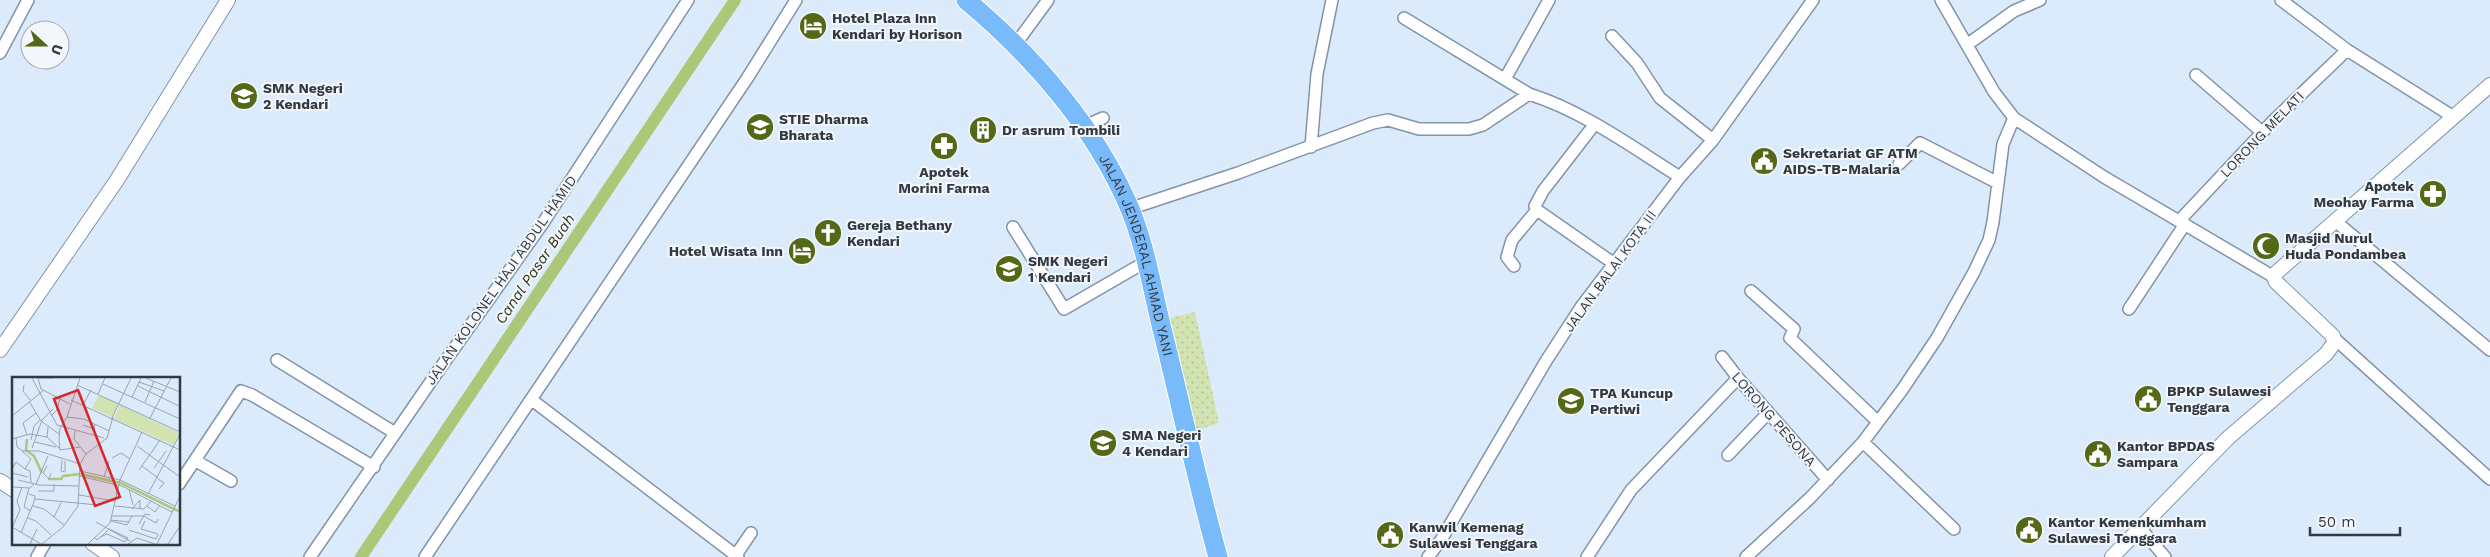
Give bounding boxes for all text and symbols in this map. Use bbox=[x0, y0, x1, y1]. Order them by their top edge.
place label: Hotel Plaza Inn Kendari by Horison bbox=[832, 10, 962, 42]
hotel icon: Hotel Plaza Inn Kendari by Horison bbox=[798, 11, 828, 41]
north arrow bbox=[20, 20, 70, 70]
text: U bbox=[48, 42, 66, 57]
place label: SMK Negeri 2 Kendari bbox=[263, 80, 343, 112]
school or university icon: SMK Negeri 2 Kendari bbox=[229, 81, 259, 111]
street label: LORONG MELATI bbox=[2217, 88, 2307, 180]
place label: STIE Dharma Bharata bbox=[779, 111, 869, 143]
school or university icon: STIE Dharma Bharata bbox=[745, 112, 775, 142]
building icon: Dr asrum Tombili bbox=[968, 115, 998, 145]
place label: Dr asrum Tombili bbox=[1002, 122, 1120, 138]
pharmacy icon: Apotek Morini Farma bbox=[929, 131, 959, 161]
place label: Sekretariat GF ATM AIDS-TB-Malaria bbox=[1783, 145, 1918, 177]
public building icon: Sekretariat GF ATM AIDS-TB-Malaria bbox=[1749, 146, 1779, 176]
street label: JALAN JENDERAL AHMAD YANI bbox=[1096, 151, 1176, 358]
place label: Apotek Morini Farma bbox=[898, 164, 991, 196]
street label: JALAN KOLONEL HAJI ABDUL HAMID bbox=[422, 172, 580, 388]
place label: Apotek Meohay Farma bbox=[2314, 178, 2415, 210]
pharmacy icon: Apotek Meohay Farma bbox=[2418, 179, 2448, 209]
street label: JALAN BALAI KOTA III bbox=[1561, 207, 1659, 335]
water label: Canal Pasar Buah bbox=[491, 211, 579, 327]
place label: Gereja Bethany Kendari bbox=[847, 217, 952, 249]
church icon: Gereja Bethany Kendari bbox=[813, 218, 843, 248]
place label: Masjid Nurul Huda Pondambea bbox=[2285, 230, 2407, 262]
mosque icon: Masjid Nurul Huda Pondambea bbox=[2251, 231, 2281, 261]
hotel icon: Hotel Wisata Inn bbox=[787, 236, 817, 266]
place label: Hotel Wisata Inn bbox=[669, 243, 783, 259]
place label: SMK Negeri 1 Kendari bbox=[1028, 253, 1108, 285]
school or university icon: SMK Negeri 1 Kendari bbox=[994, 254, 1024, 284]
street label: LORONG PESONA bbox=[1729, 369, 1819, 469]
inset map bbox=[12, 377, 180, 544]
place label: BPKP Sulawesi Tenggara bbox=[2167, 383, 2271, 415]
public building icon: BPKP Sulawesi Tenggara bbox=[2133, 384, 2163, 414]
place label: TPA Kuncup Pertiwi bbox=[1590, 385, 1673, 417]
school or university icon: TPA Kuncup Pertiwi bbox=[1556, 386, 1586, 416]
place label: SMA Negeri 4 Kendari bbox=[1122, 427, 1201, 459]
school or university icon: SMA Negeri 4 Kendari bbox=[1088, 428, 1118, 458]
place label: Kantor BPDAS Sampara bbox=[2117, 438, 2215, 470]
public building icon: Kantor BPDAS Sampara bbox=[2083, 439, 2113, 469]
scale bar bbox=[2310, 504, 2400, 536]
text: 50 m bbox=[2318, 513, 2355, 531]
place label: Kantor Kemenkumham Sulawesi Tenggara bbox=[2048, 514, 2206, 546]
public building icon: Kantor Kemenkumham Sulawesi Tenggara bbox=[2014, 515, 2044, 545]
place label: Kanwil Kemenag Sulawesi Tenggara bbox=[1409, 519, 1538, 551]
public building icon: Kanwil Kemenag Sulawesi Tenggara bbox=[1375, 520, 1405, 550]

